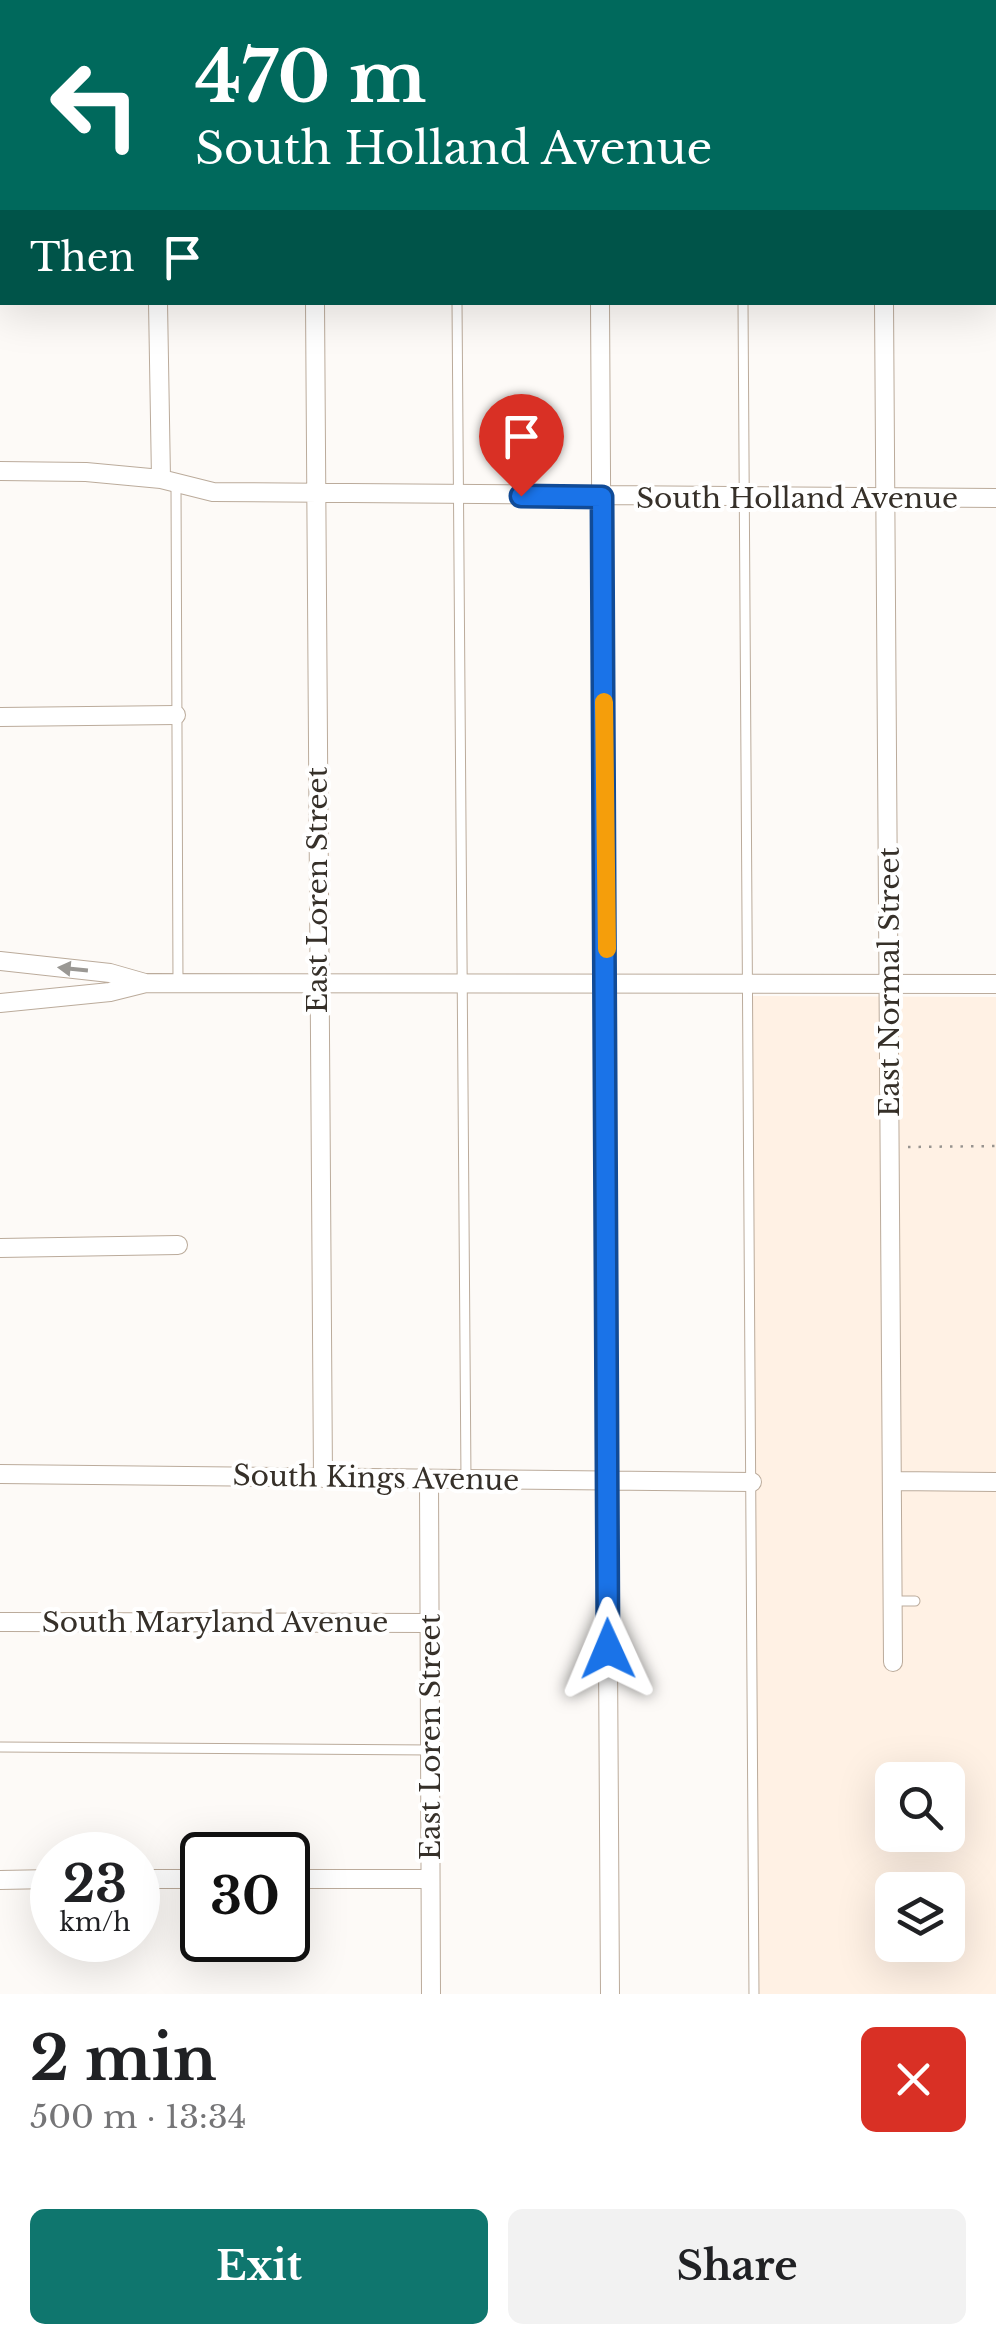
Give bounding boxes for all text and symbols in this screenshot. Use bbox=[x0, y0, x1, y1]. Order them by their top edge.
text: 470 m bbox=[195, 34, 427, 121]
icon: left bbox=[30, 40, 160, 170]
text: South Holland Avenue bbox=[195, 120, 712, 176]
icon: arrive bbox=[155, 230, 210, 285]
text: Then bbox=[30, 234, 135, 281]
pin bbox=[479, 394, 564, 497]
icon: arrive bbox=[494, 409, 549, 464]
street label: South Holland Avenue bbox=[636, 481, 958, 516]
street label: East Loren Street bbox=[300, 766, 335, 1013]
street label: East Normal Street bbox=[872, 847, 907, 1117]
one-way arrow bbox=[57, 961, 89, 977]
street label: South Kings Avenue bbox=[232, 1458, 520, 1498]
position arrow bbox=[556, 1597, 660, 1701]
street label: South Maryland Avenue bbox=[42, 1605, 388, 1640]
street label: East Loren Street bbox=[413, 1613, 448, 1860]
map controls bbox=[875, 1762, 965, 1962]
button: search bbox=[875, 1762, 965, 1852]
speed limit sign: 30 bbox=[180, 1832, 310, 1962]
text: 23 bbox=[63, 1853, 127, 1916]
button: layers bbox=[875, 1872, 965, 1962]
text: km/h bbox=[60, 1907, 130, 1938]
text: 2 min bbox=[30, 2022, 217, 2096]
button: close bbox=[861, 2027, 966, 2132]
text: 500 m · 13:34 bbox=[30, 2097, 246, 2137]
button: Exit bbox=[30, 2209, 488, 2324]
button: Share bbox=[508, 2209, 966, 2324]

